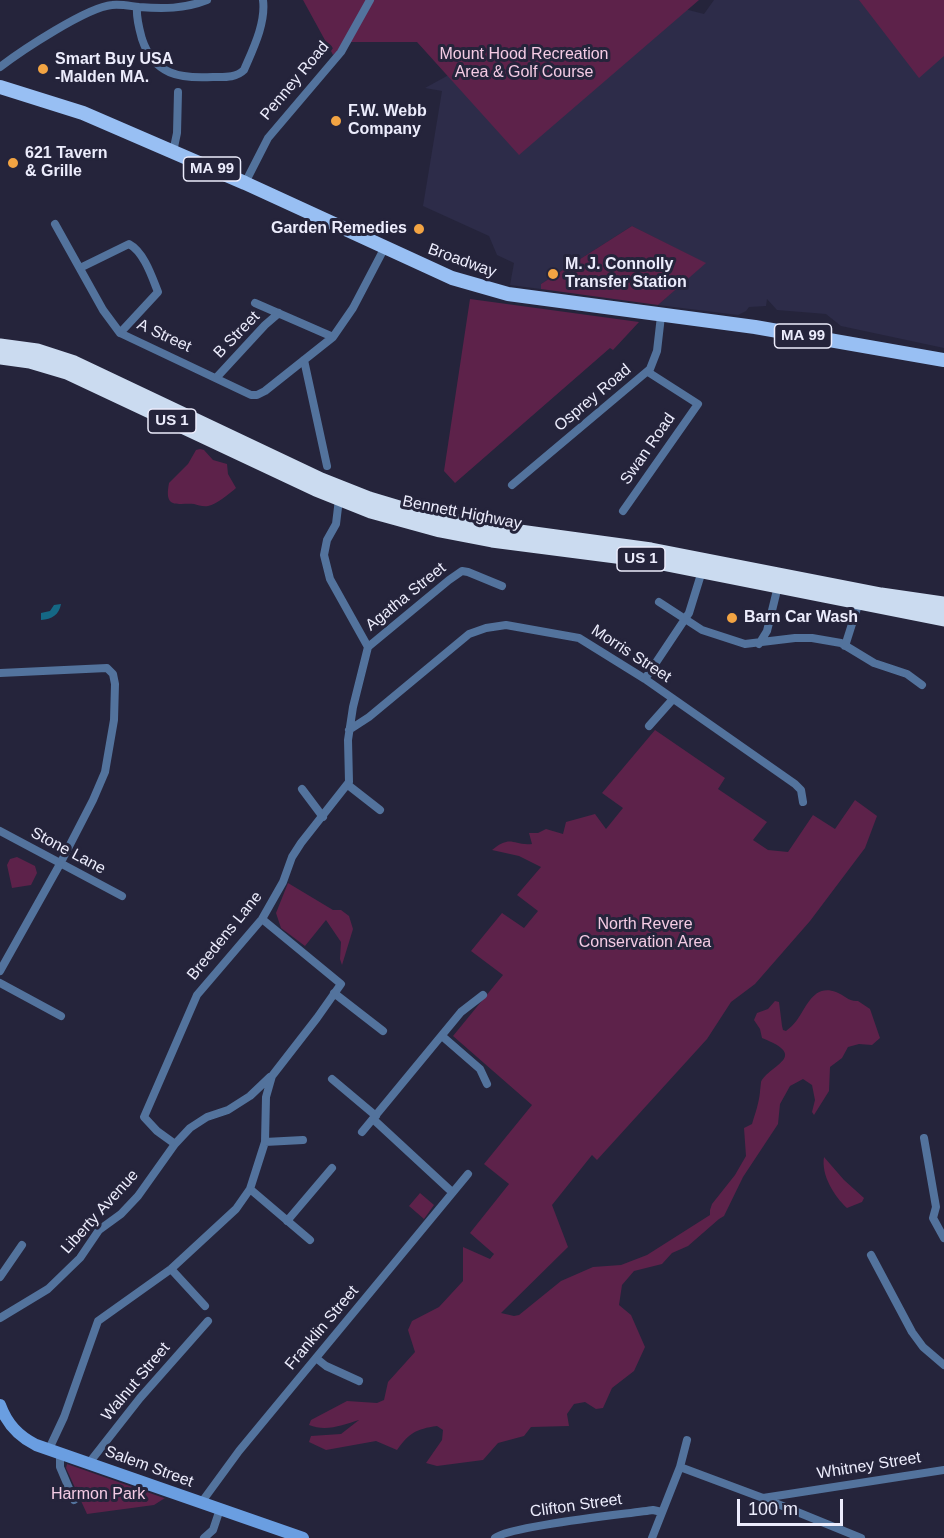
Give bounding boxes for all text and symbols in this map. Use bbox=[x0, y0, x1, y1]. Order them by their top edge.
street label: Penney Road bbox=[256, 38, 334, 124]
park label: Mount Hood Recreation Area & Golf Course bbox=[440, 45, 608, 83]
place label: Smart Buy USA -Malden MA. bbox=[55, 50, 173, 88]
marker: Smart Buy USA -Malden MA. bbox=[36, 62, 50, 76]
place label: F.W. Webb Company bbox=[348, 102, 427, 140]
marker: F.W. Webb Company bbox=[329, 114, 343, 128]
place label: 621 Tavern & Grille bbox=[25, 144, 107, 182]
marker: 621 Tavern & Grille bbox=[6, 156, 20, 170]
road number: MA 99 bbox=[184, 157, 240, 181]
place label: Garden Remedies bbox=[271, 219, 407, 239]
marker: Garden Remedies bbox=[412, 222, 426, 236]
street label: Broadway bbox=[425, 240, 499, 282]
place label: M. J. Connolly Transfer Station bbox=[565, 255, 687, 293]
marker: M. J. Connolly Transfer Station bbox=[546, 267, 560, 281]
street label: B Street bbox=[210, 308, 264, 362]
street label: A Street bbox=[134, 315, 194, 357]
road number: MA 99 bbox=[774, 324, 832, 348]
street label: Osprey Road bbox=[551, 360, 635, 436]
road number: US 1 bbox=[148, 409, 196, 433]
street label: Swan Road bbox=[616, 410, 680, 488]
street label: Bennett Highway bbox=[401, 492, 523, 534]
road number: US 1 bbox=[617, 547, 665, 571]
street label: Agatha Street bbox=[362, 559, 450, 635]
place label: Barn Car Wash bbox=[744, 608, 858, 628]
marker: Barn Car Wash bbox=[725, 611, 739, 625]
street label: Morris Street bbox=[587, 621, 675, 687]
street label: Stone Lane bbox=[27, 823, 109, 879]
street label: Breedens Lane bbox=[183, 888, 267, 984]
park label: North Revere Conservation Area bbox=[579, 915, 711, 953]
street label: Liberty Avenue bbox=[57, 1166, 143, 1258]
street label: Franklin Street bbox=[281, 1282, 363, 1374]
street label: Walnut Street bbox=[98, 1339, 174, 1425]
street label: Salem Street bbox=[102, 1442, 196, 1492]
street label: Whitney Street bbox=[816, 1448, 922, 1484]
park label: Harmon Park bbox=[51, 1485, 145, 1505]
scale bar bbox=[740, 1487, 846, 1525]
street label: Clifton Street bbox=[529, 1490, 623, 1522]
text: 100 m bbox=[748, 1499, 798, 1519]

